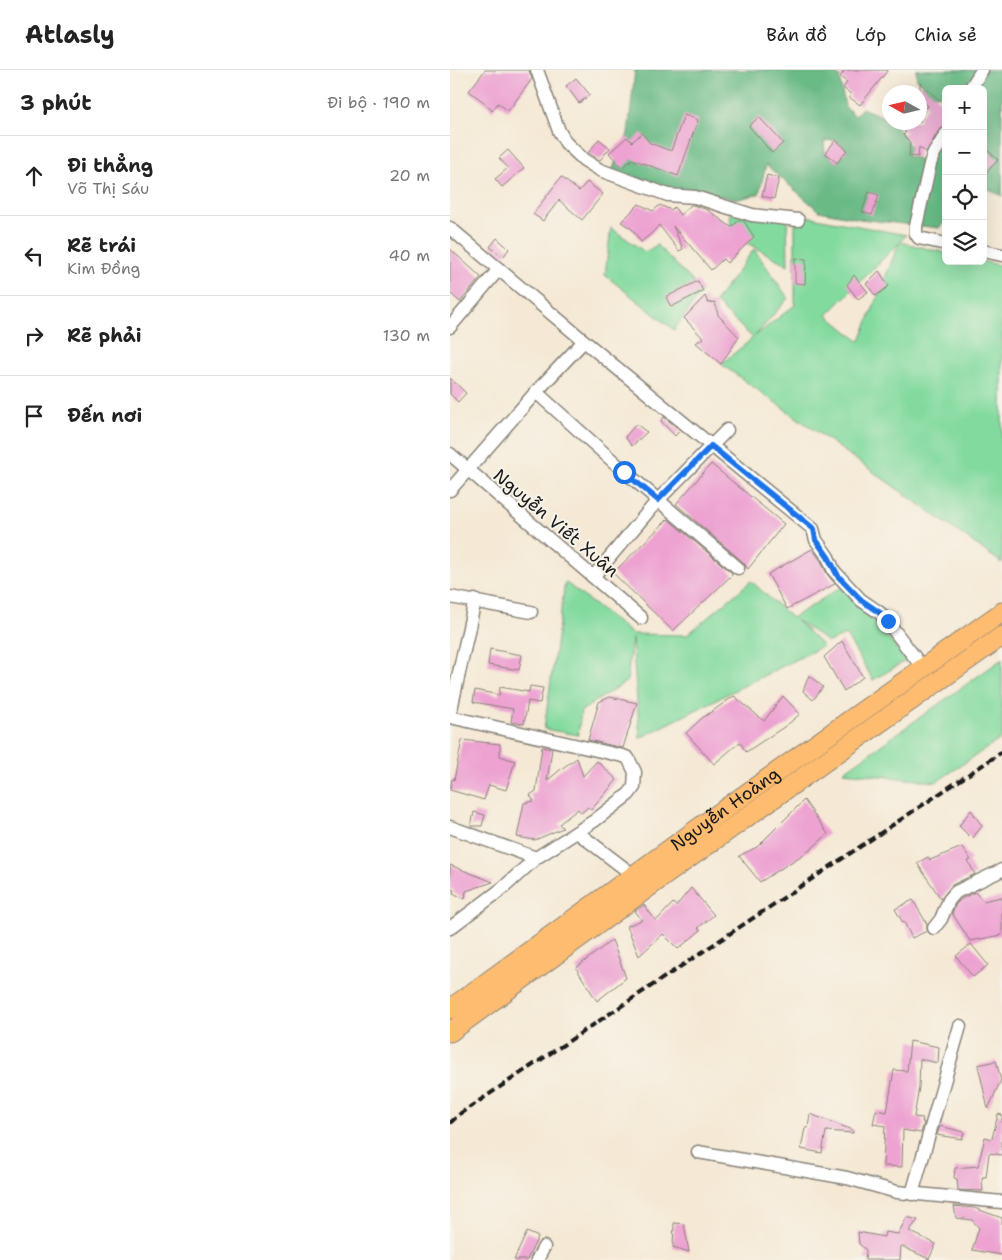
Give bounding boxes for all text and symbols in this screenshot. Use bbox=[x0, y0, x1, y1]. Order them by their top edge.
text: Atlasly bbox=[25, 19, 115, 51]
text: Bản đồ bbox=[766, 23, 827, 47]
text: Lớp bbox=[855, 23, 886, 47]
text: Chia sẻ bbox=[914, 23, 977, 47]
north arrow bbox=[882, 85, 927, 130]
map controls bbox=[942, 85, 987, 265]
button: + bbox=[942, 85, 987, 130]
text: 3 phút bbox=[20, 89, 92, 117]
text: Đi bộ · 190 m bbox=[327, 92, 430, 113]
button: − bbox=[942, 130, 987, 175]
text: Đi thẳng bbox=[67, 153, 153, 178]
icon: ahead bbox=[20, 162, 48, 190]
text: 20 m bbox=[389, 165, 430, 186]
button: locate bbox=[942, 175, 987, 220]
text: Võ Thị Sáu bbox=[67, 178, 149, 199]
button: layers bbox=[942, 220, 987, 265]
text: Rẽ trái bbox=[67, 233, 136, 258]
icon: left bbox=[20, 242, 48, 270]
text: 40 m bbox=[388, 245, 430, 266]
text: Kim Đồng bbox=[67, 258, 140, 279]
icon: right bbox=[20, 322, 48, 350]
text: Rẽ phải bbox=[67, 323, 142, 348]
text: 130 m bbox=[383, 325, 430, 346]
icon: arrive bbox=[20, 402, 48, 430]
text: Đến nơi bbox=[67, 403, 142, 428]
route start bbox=[613, 461, 636, 484]
street label: Nguyễn Viết Xuân bbox=[488, 463, 624, 583]
route end bbox=[877, 610, 900, 633]
street label: Nguyễn Hoàng bbox=[666, 762, 785, 857]

